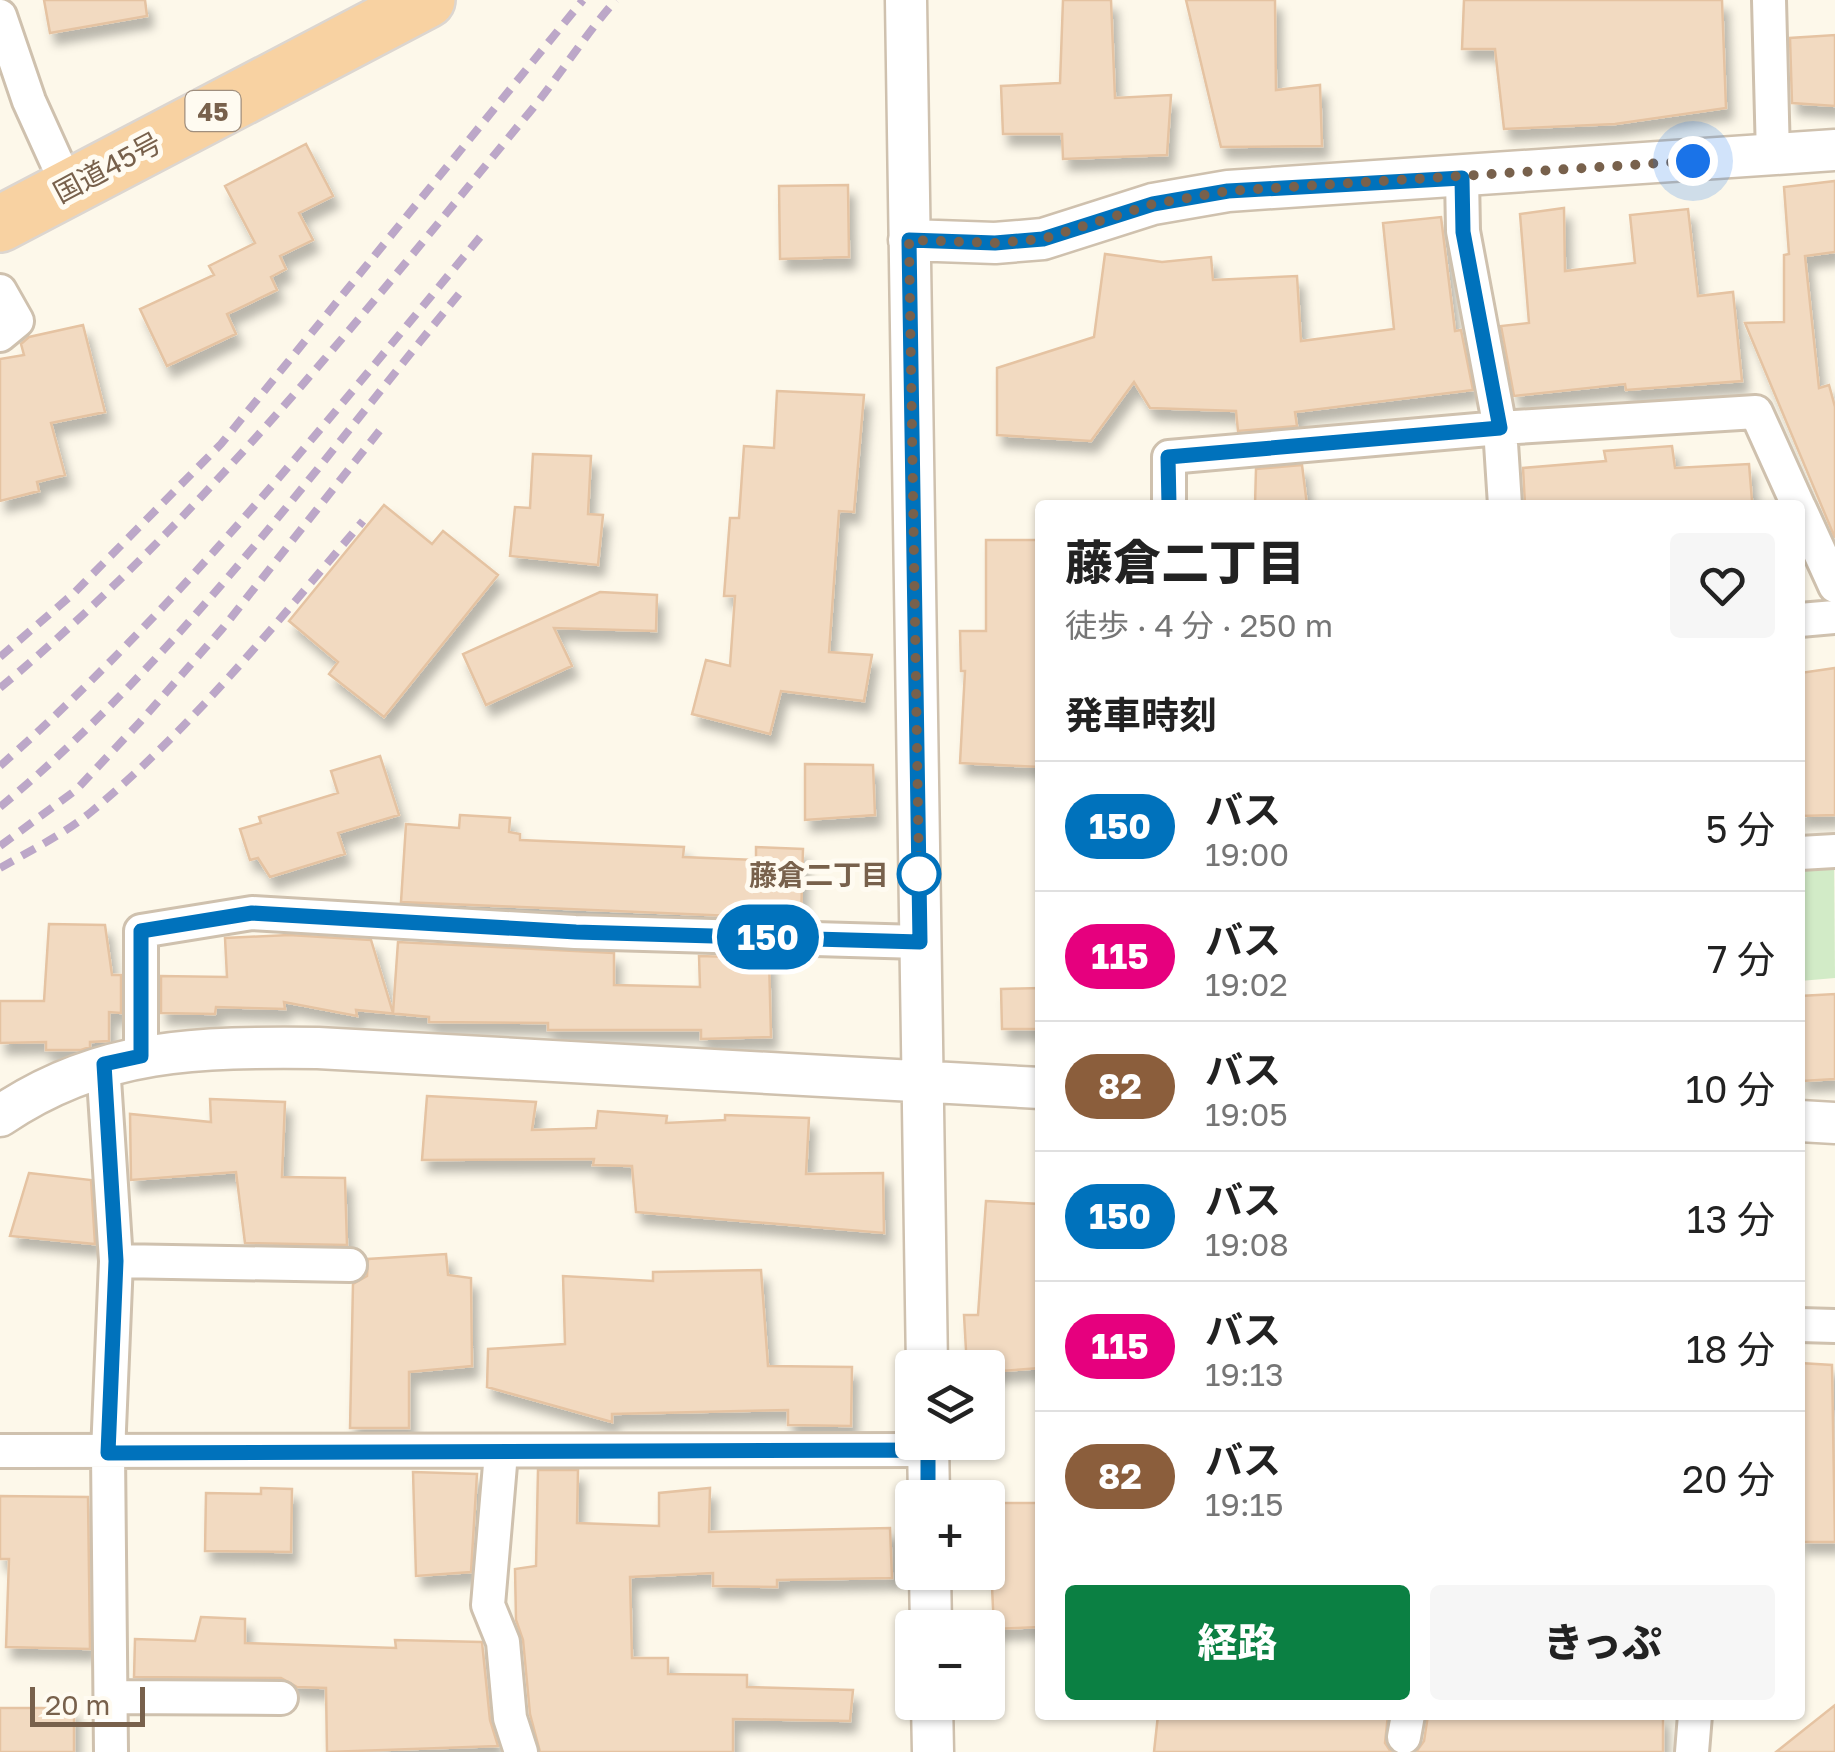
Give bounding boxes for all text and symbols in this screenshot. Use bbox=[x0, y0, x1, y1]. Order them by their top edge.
road number: 45 bbox=[186, 91, 240, 131]
street label: 国道45号 bbox=[47, 125, 167, 209]
your location bbox=[1668, 136, 1718, 186]
text: 藤倉二丁目 bbox=[1065, 533, 1305, 591]
button: heart bbox=[1670, 533, 1775, 638]
text: 徒歩 · 4 分 · 250 m bbox=[1065, 606, 1333, 644]
text: 発車時刻 bbox=[1065, 692, 1217, 737]
text: バス bbox=[1205, 787, 1281, 832]
text: 150 bbox=[1089, 805, 1151, 847]
text: 5 分 bbox=[1705, 806, 1775, 851]
text: 19:00 bbox=[1205, 835, 1289, 873]
marker: 藤倉二丁目 bbox=[898, 853, 940, 895]
place label: 藤倉二丁目 bbox=[749, 858, 889, 891]
line badge: 150 bbox=[710, 904, 826, 970]
text: 150 bbox=[737, 916, 799, 958]
text: バス bbox=[1205, 917, 1281, 962]
text: 115 bbox=[1091, 935, 1149, 977]
text: 7 分 bbox=[1707, 936, 1775, 981]
text: 19:02 bbox=[1205, 965, 1288, 1003]
text: バス bbox=[1205, 1047, 1281, 1092]
text: 82 bbox=[1098, 1065, 1142, 1107]
text: 10 分 bbox=[1686, 1066, 1775, 1111]
text: 19:05 bbox=[1205, 1095, 1288, 1133]
text: バス bbox=[1205, 1177, 1281, 1222]
text: 150 bbox=[1089, 1195, 1151, 1237]
text: 13 分 bbox=[1687, 1196, 1775, 1241]
text: 19:08 bbox=[1205, 1225, 1289, 1263]
text: バス bbox=[1205, 1307, 1281, 1352]
text: 115 bbox=[1091, 1325, 1149, 1367]
text: 18 分 bbox=[1686, 1326, 1775, 1371]
map controls bbox=[895, 1350, 1005, 1720]
button: layers bbox=[895, 1350, 1005, 1460]
text: 19:13 bbox=[1205, 1355, 1284, 1393]
text: バス bbox=[1205, 1437, 1281, 1482]
text: 82 bbox=[1098, 1455, 1142, 1497]
text: 20 分 bbox=[1682, 1456, 1775, 1501]
button: + bbox=[895, 1480, 1005, 1590]
text: 19:15 bbox=[1205, 1485, 1284, 1523]
button: 経路 bbox=[1065, 1585, 1410, 1700]
button: きっぷ bbox=[1430, 1585, 1775, 1700]
button: − bbox=[895, 1610, 1005, 1720]
scale bar bbox=[30, 1682, 145, 1726]
text: 20 m bbox=[45, 1688, 110, 1721]

